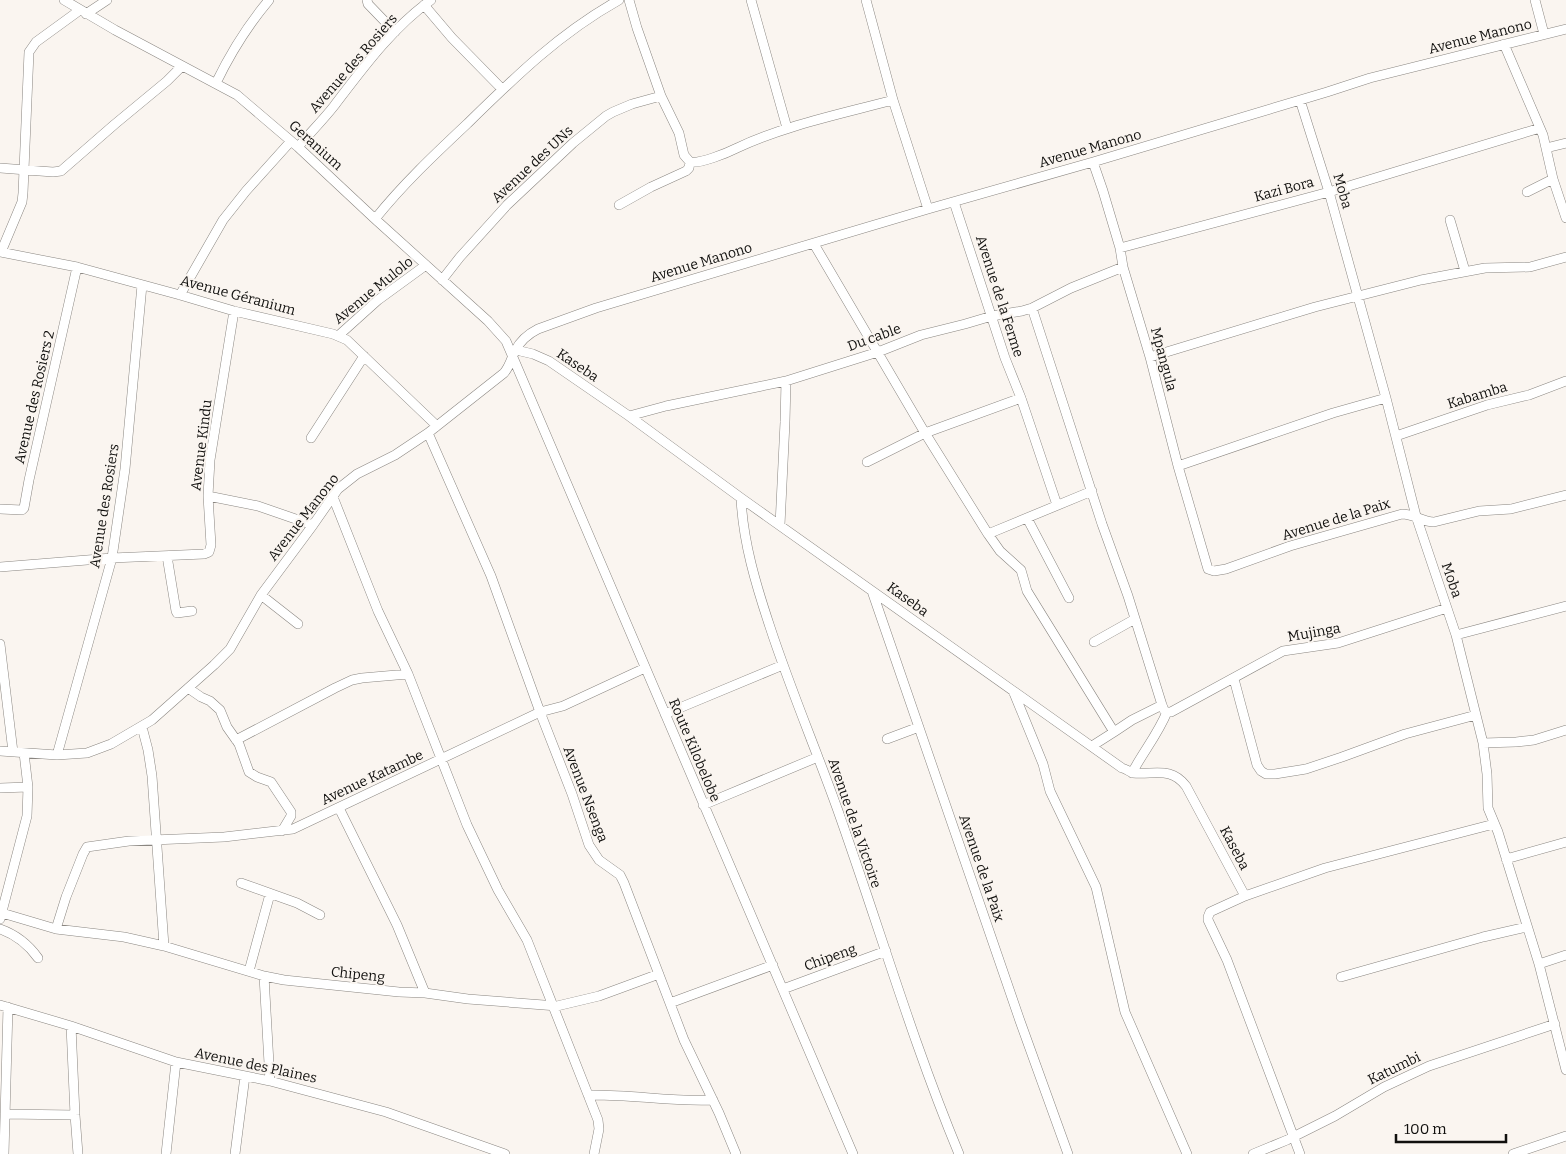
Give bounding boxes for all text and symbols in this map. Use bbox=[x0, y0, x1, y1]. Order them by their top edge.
street label: Avenue des Rosiers bbox=[306, 10, 401, 116]
street label: Avenue Manono bbox=[1427, 15, 1533, 58]
street label: Geranium bbox=[285, 117, 347, 174]
street label: Avenue des UNs bbox=[488, 122, 577, 207]
street label: Avenue Manono bbox=[1037, 126, 1143, 171]
street label: Moba bbox=[1329, 171, 1356, 211]
street label: Kazi Bora bbox=[1252, 173, 1316, 206]
street label: Avenue de la Ferme bbox=[972, 233, 1027, 359]
street label: Avenue Manono bbox=[648, 239, 754, 286]
street label: Avenue Mulolo bbox=[330, 253, 416, 328]
street label: Avenue Géranium bbox=[178, 272, 298, 319]
street label: Du cable bbox=[845, 320, 903, 355]
street label: Mpangula bbox=[1147, 325, 1180, 393]
street label: Avenue des Rosiers 2 bbox=[11, 329, 58, 465]
street label: Kaseba bbox=[553, 345, 602, 386]
street label: Kabamba bbox=[1445, 378, 1510, 413]
street label: Avenue Kindu bbox=[187, 398, 216, 492]
street label: Avenue des Rosiers bbox=[86, 443, 123, 569]
street label: Avenue Manono bbox=[264, 470, 343, 564]
street label: Avenue de la Paix bbox=[1280, 495, 1393, 544]
street label: Moba bbox=[1438, 560, 1466, 600]
street label: Kaseba bbox=[884, 579, 932, 620]
street label: Mujinga bbox=[1286, 619, 1342, 645]
street label: Route Kilobelobe bbox=[665, 696, 724, 804]
street label: Avenue Nsenga bbox=[559, 744, 612, 845]
street label: Avenue Katambe bbox=[318, 746, 426, 809]
street label: Avenue de la Victoire bbox=[824, 756, 885, 890]
street label: Avenue de la Paix bbox=[955, 812, 1008, 924]
street label: Kaseba bbox=[1216, 823, 1253, 873]
street label: Chipeng bbox=[802, 940, 859, 975]
street label: Chipeng bbox=[330, 963, 386, 986]
street label: Avenue des Plaines bbox=[193, 1044, 319, 1087]
street label: Katumbi bbox=[1365, 1048, 1423, 1088]
scale bar bbox=[1396, 1112, 1506, 1144]
text: 100 m bbox=[1404, 1120, 1447, 1138]

